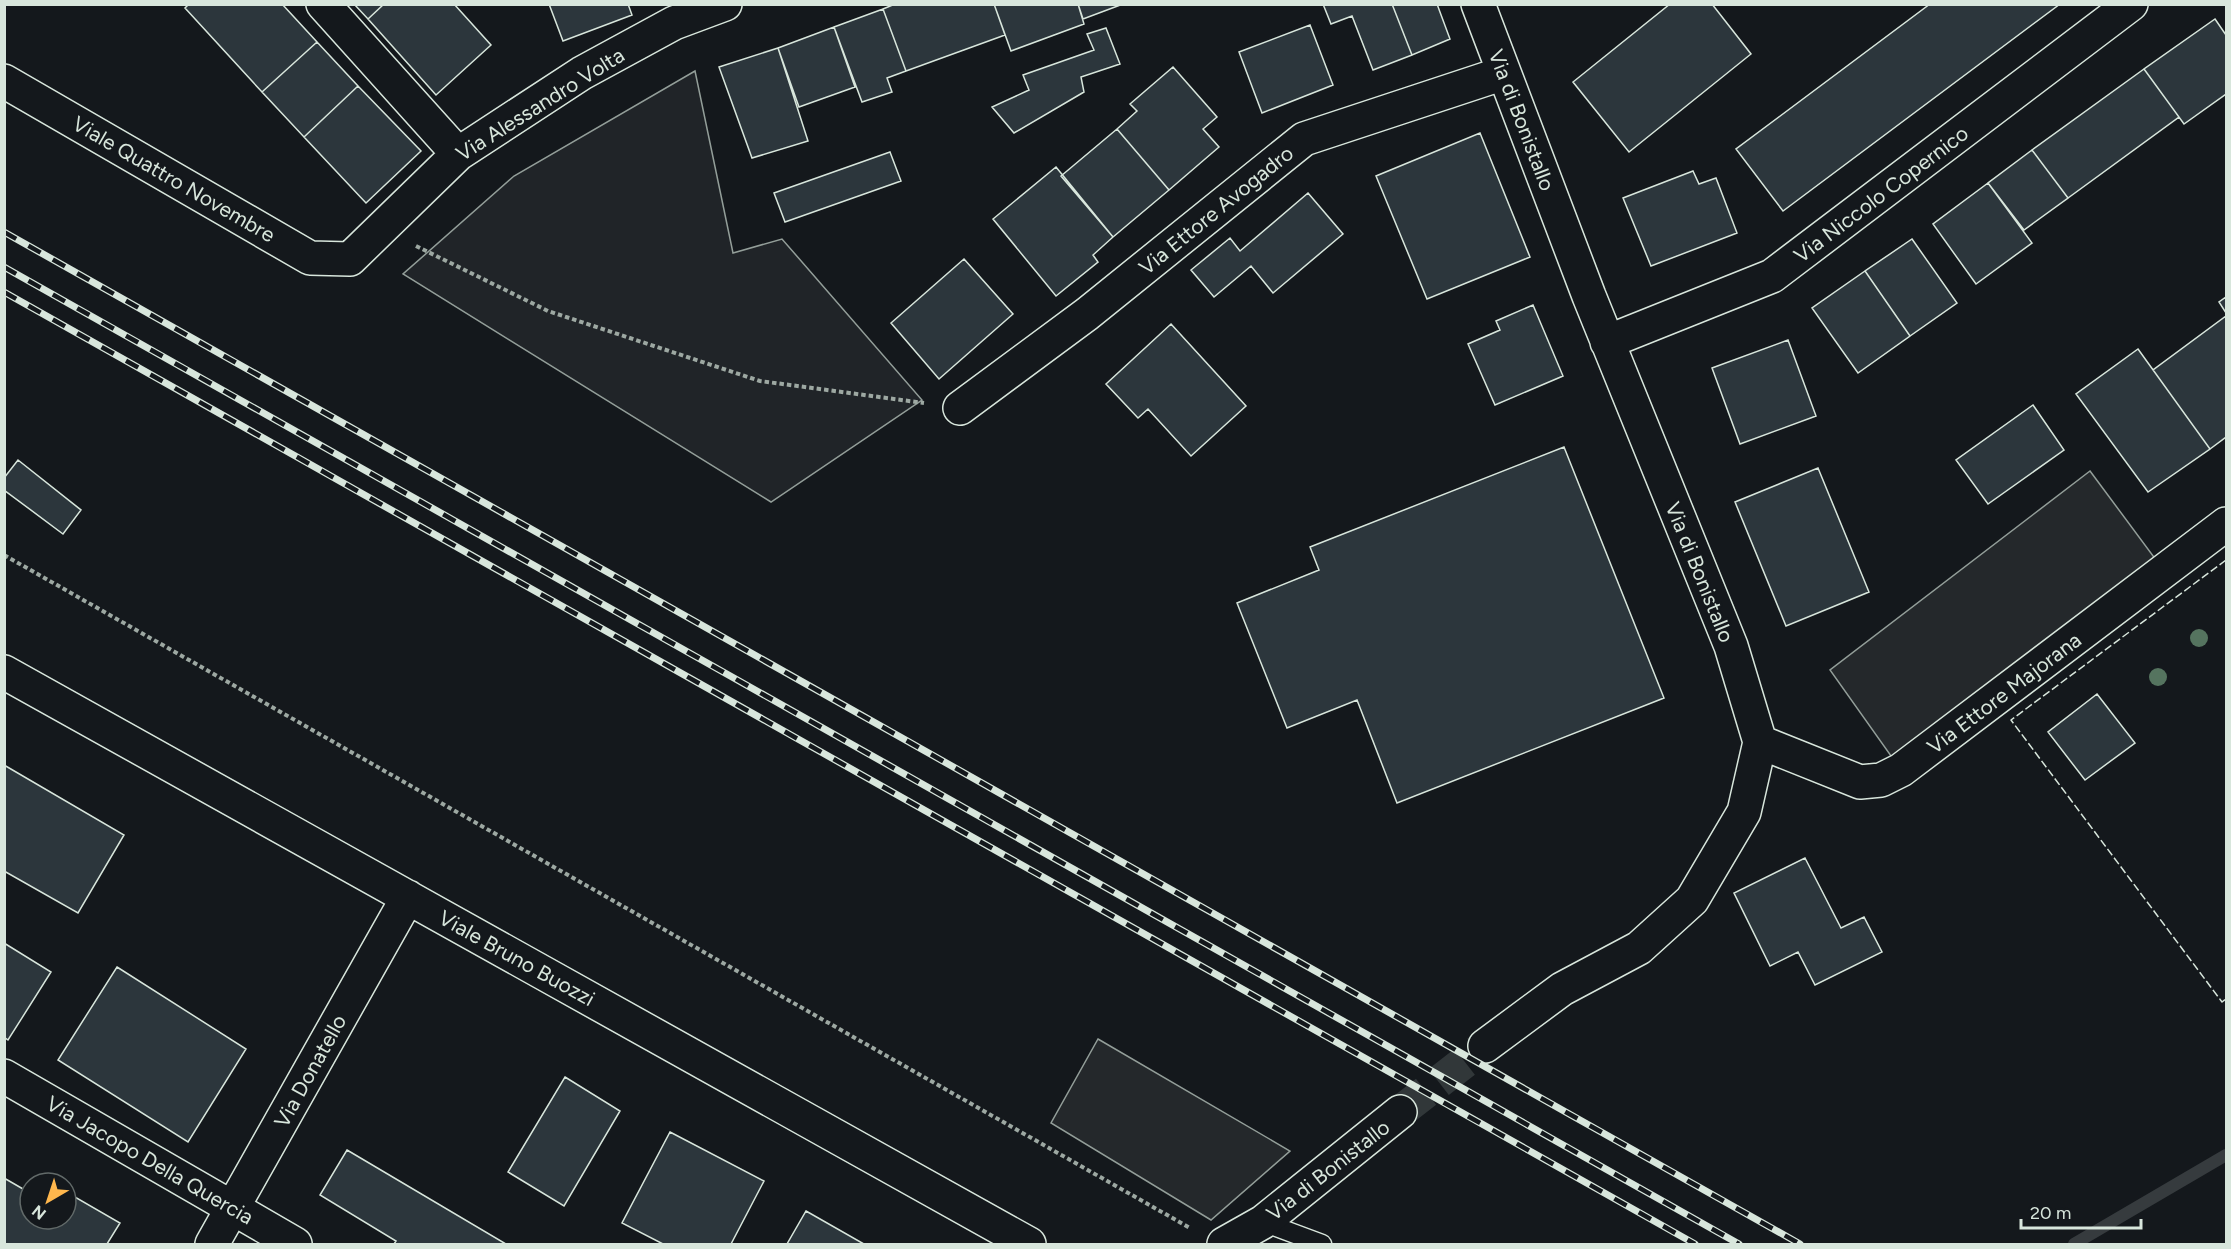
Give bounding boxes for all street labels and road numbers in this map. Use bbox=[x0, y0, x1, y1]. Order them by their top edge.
street label: Via Alessandro Volta bbox=[451, 42, 629, 166]
street label: Via di Bonistallo bbox=[1484, 46, 1560, 194]
street label: Viale Quattro Novembre bbox=[68, 111, 280, 247]
street label: Via Niccolo Copernico bbox=[1789, 120, 1973, 268]
street label: Via Ettore Avogadro bbox=[1134, 140, 1298, 280]
street label: Via di Bonistallo bbox=[1660, 498, 1740, 646]
street label: Via Ettore Majorana bbox=[1922, 627, 2086, 759]
street label: Viale Bruno Buozzi bbox=[435, 905, 599, 1011]
street label: Via Donatello bbox=[269, 1010, 351, 1132]
street label: Via Jacopo Della Quercia bbox=[42, 1090, 258, 1230]
street label: Via di Bonistallo bbox=[1262, 1114, 1394, 1226]

